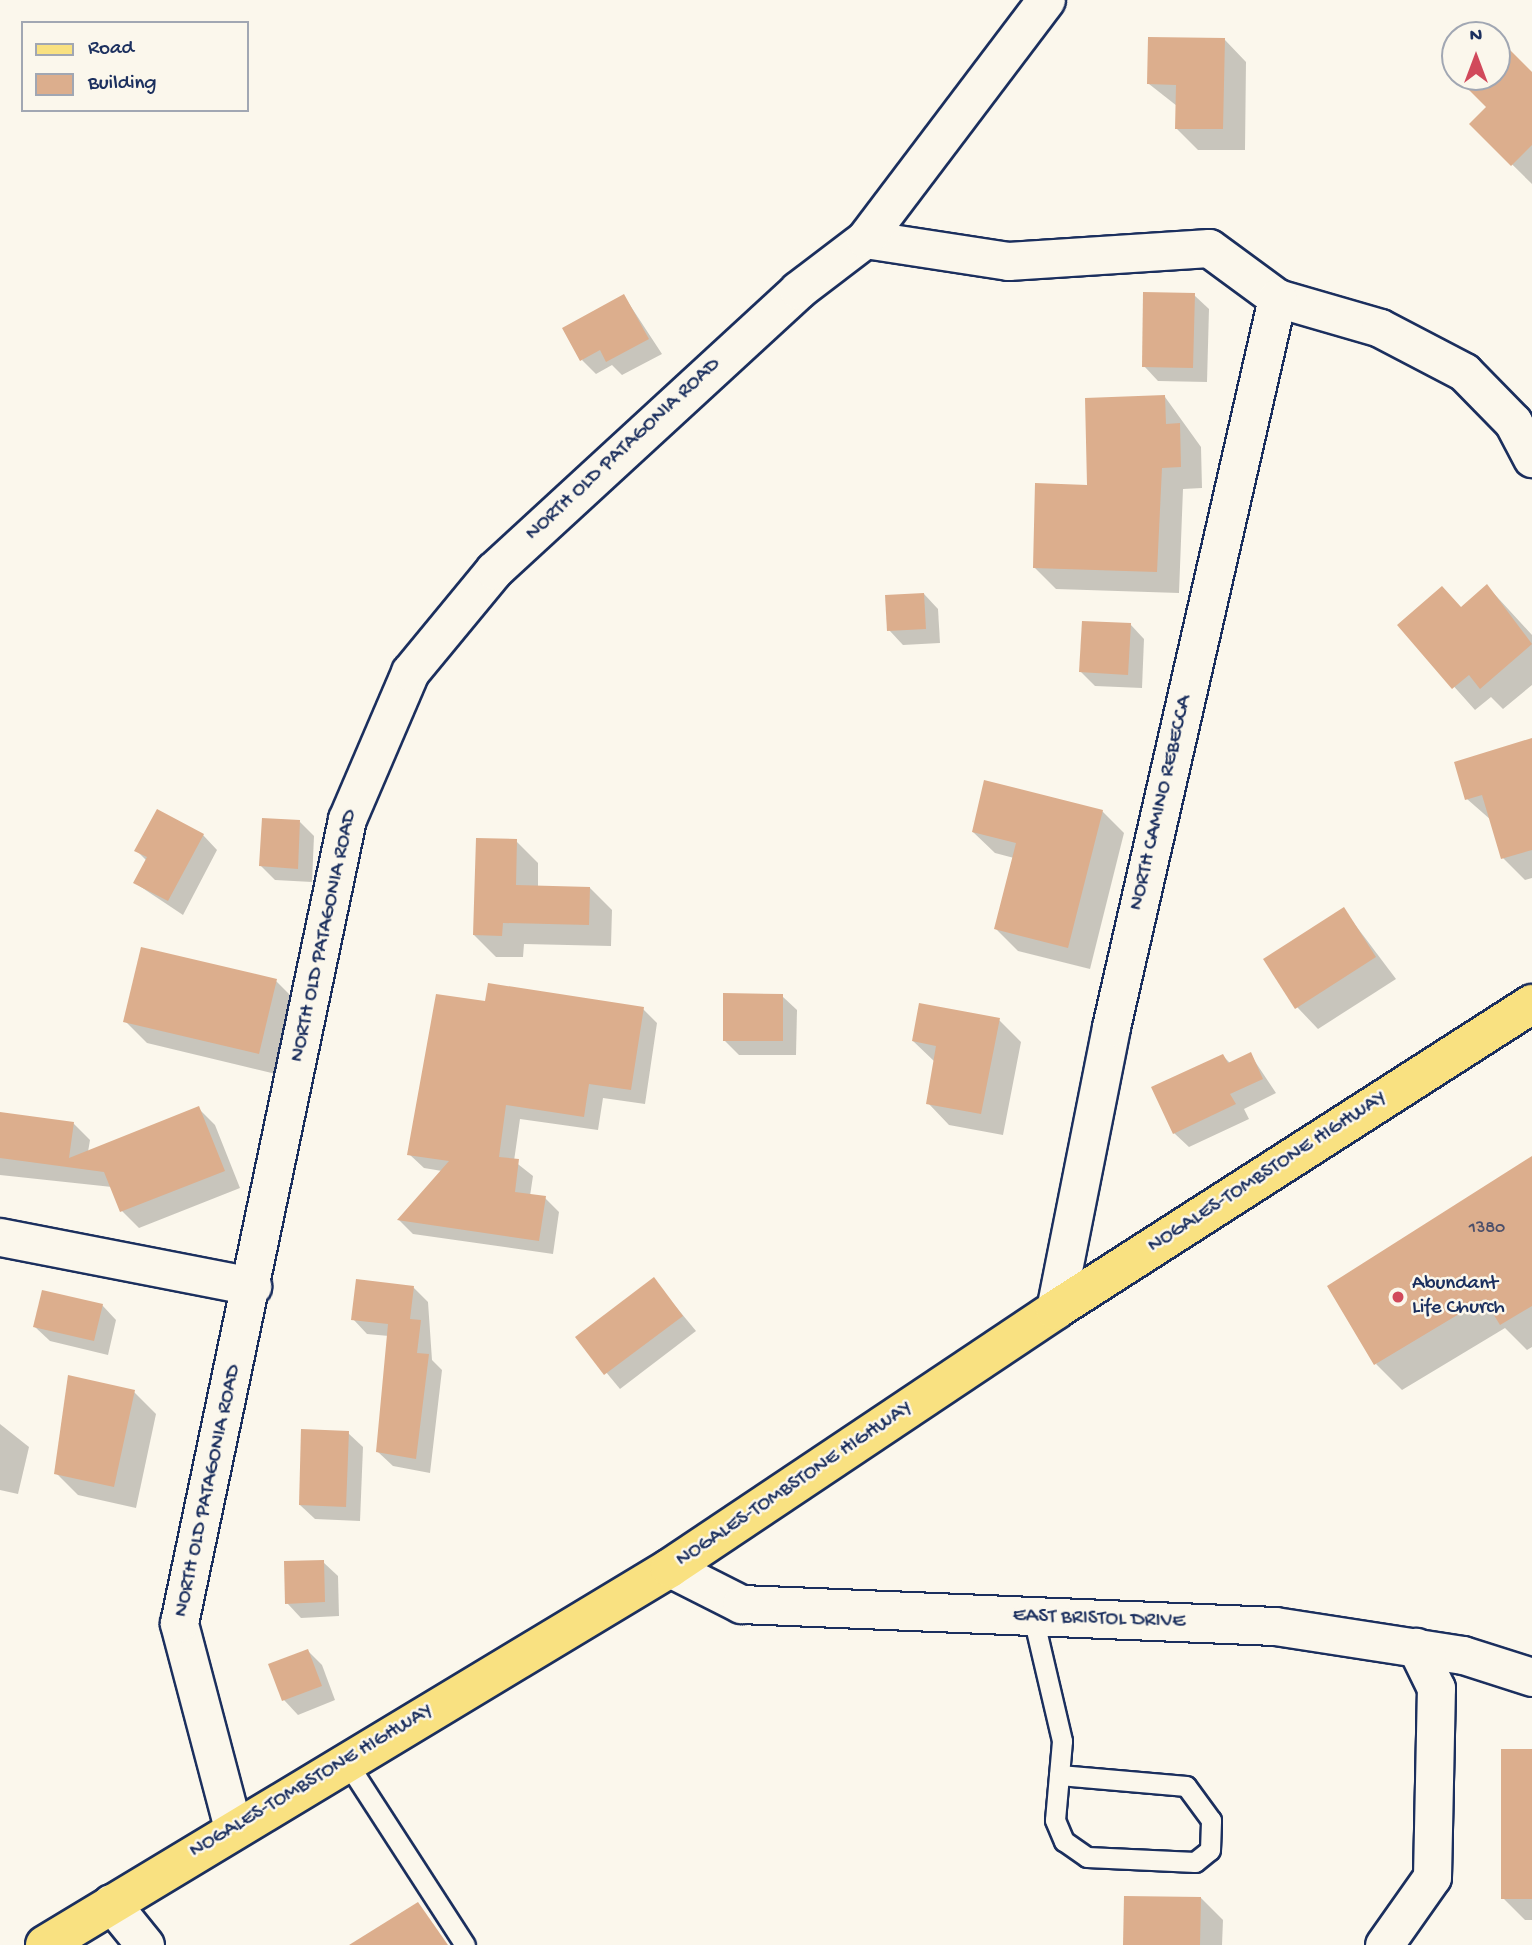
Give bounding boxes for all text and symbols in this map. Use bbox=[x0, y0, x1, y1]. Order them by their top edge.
legend bbox=[21, 21, 248, 112]
north arrow bbox=[1441, 21, 1511, 91]
text: N bbox=[1470, 25, 1482, 48]
text: Road bbox=[88, 37, 134, 62]
text: Building bbox=[88, 72, 157, 97]
street label: NORTH OLD PATAGONIA ROAD bbox=[521, 353, 727, 547]
street label: NORTH CAMINO REBECCA bbox=[1125, 693, 1199, 913]
street label: NORTH OLD PATAGONIA ROAD bbox=[286, 807, 364, 1065]
street label: NOGALES-TOMBSTONE HIGHWAY bbox=[1144, 1086, 1392, 1260]
house number: 1380 bbox=[1469, 1218, 1505, 1240]
place label: Abundant Life Church bbox=[1412, 1272, 1505, 1322]
marker: Abundant Life Church bbox=[1390, 1289, 1406, 1305]
street label: NORTH OLD PATAGONIA ROAD bbox=[170, 1362, 248, 1620]
street label: NOGALES-TOMBSTONE HIGHWAY bbox=[672, 1396, 918, 1574]
street label: EAST BRISTOL DRIVE bbox=[1012, 1604, 1186, 1636]
street label: NOGALES-TOMBSTONE HIGHWAY bbox=[186, 1699, 438, 1865]

